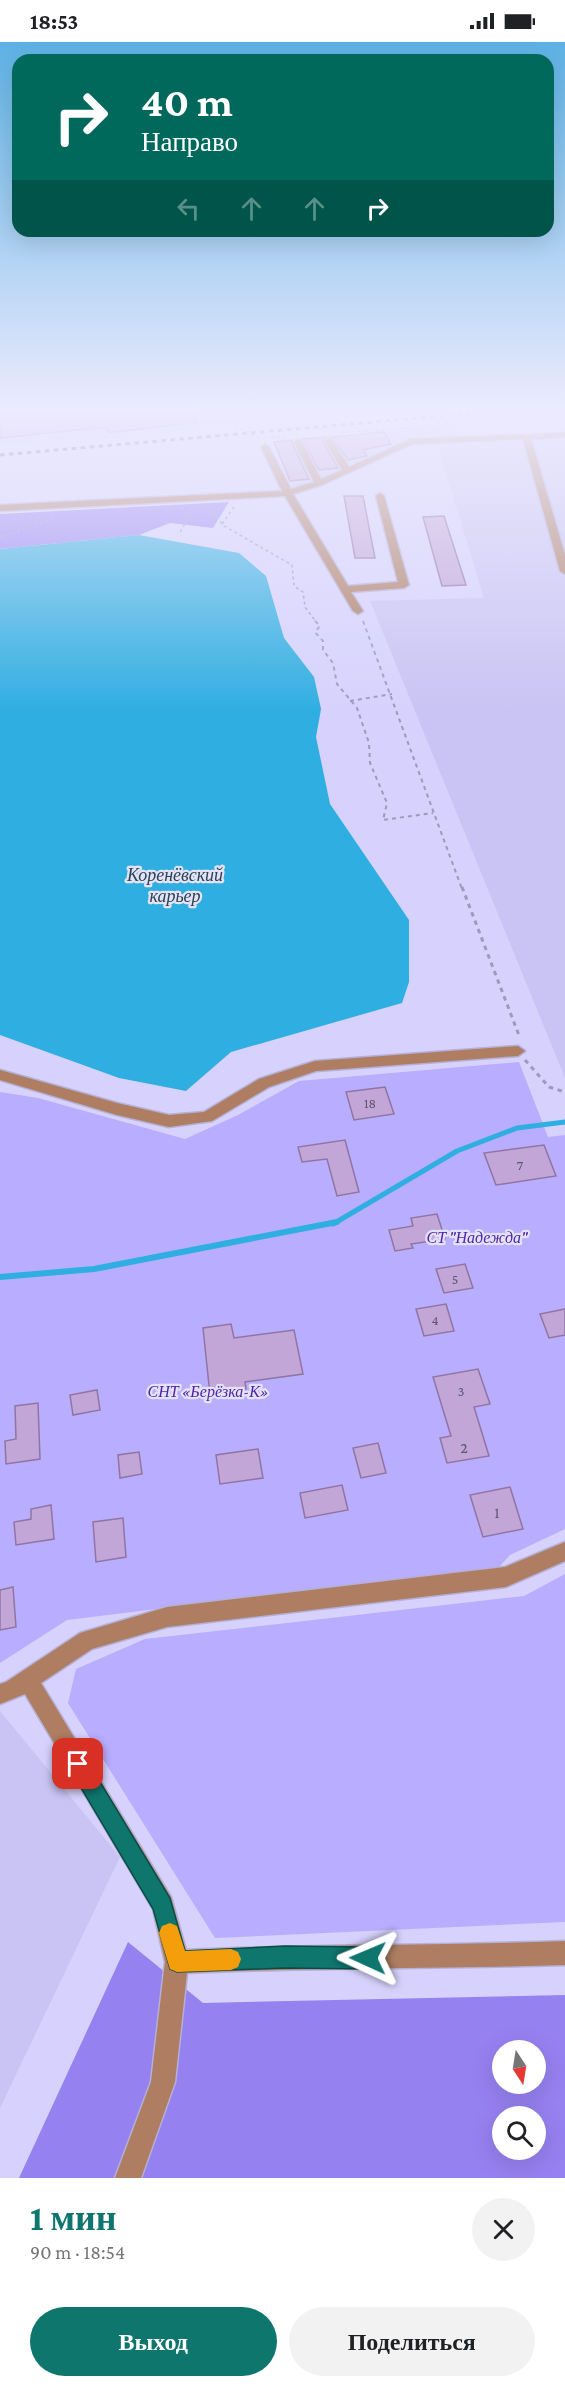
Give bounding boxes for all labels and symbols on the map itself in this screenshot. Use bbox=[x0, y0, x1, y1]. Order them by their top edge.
water label: Коренёвский карьер bbox=[126, 865, 223, 906]
house number: 18 bbox=[364, 1095, 376, 1111]
house number: 7 bbox=[517, 1157, 524, 1173]
park label: СТ "Надежда" bbox=[426, 1229, 529, 1246]
house number: 5 bbox=[452, 1271, 458, 1287]
house number: 4 bbox=[431, 1312, 439, 1328]
park label: СНТ «Берёзка-К» bbox=[148, 1383, 268, 1401]
house number: 3 bbox=[458, 1383, 464, 1399]
house number: 2 bbox=[460, 1439, 468, 1456]
house number: 1 bbox=[494, 1504, 500, 1521]
pin bbox=[52, 1738, 103, 1789]
position arrow bbox=[336, 1926, 400, 1990]
north arrow bbox=[492, 2040, 546, 2094]

